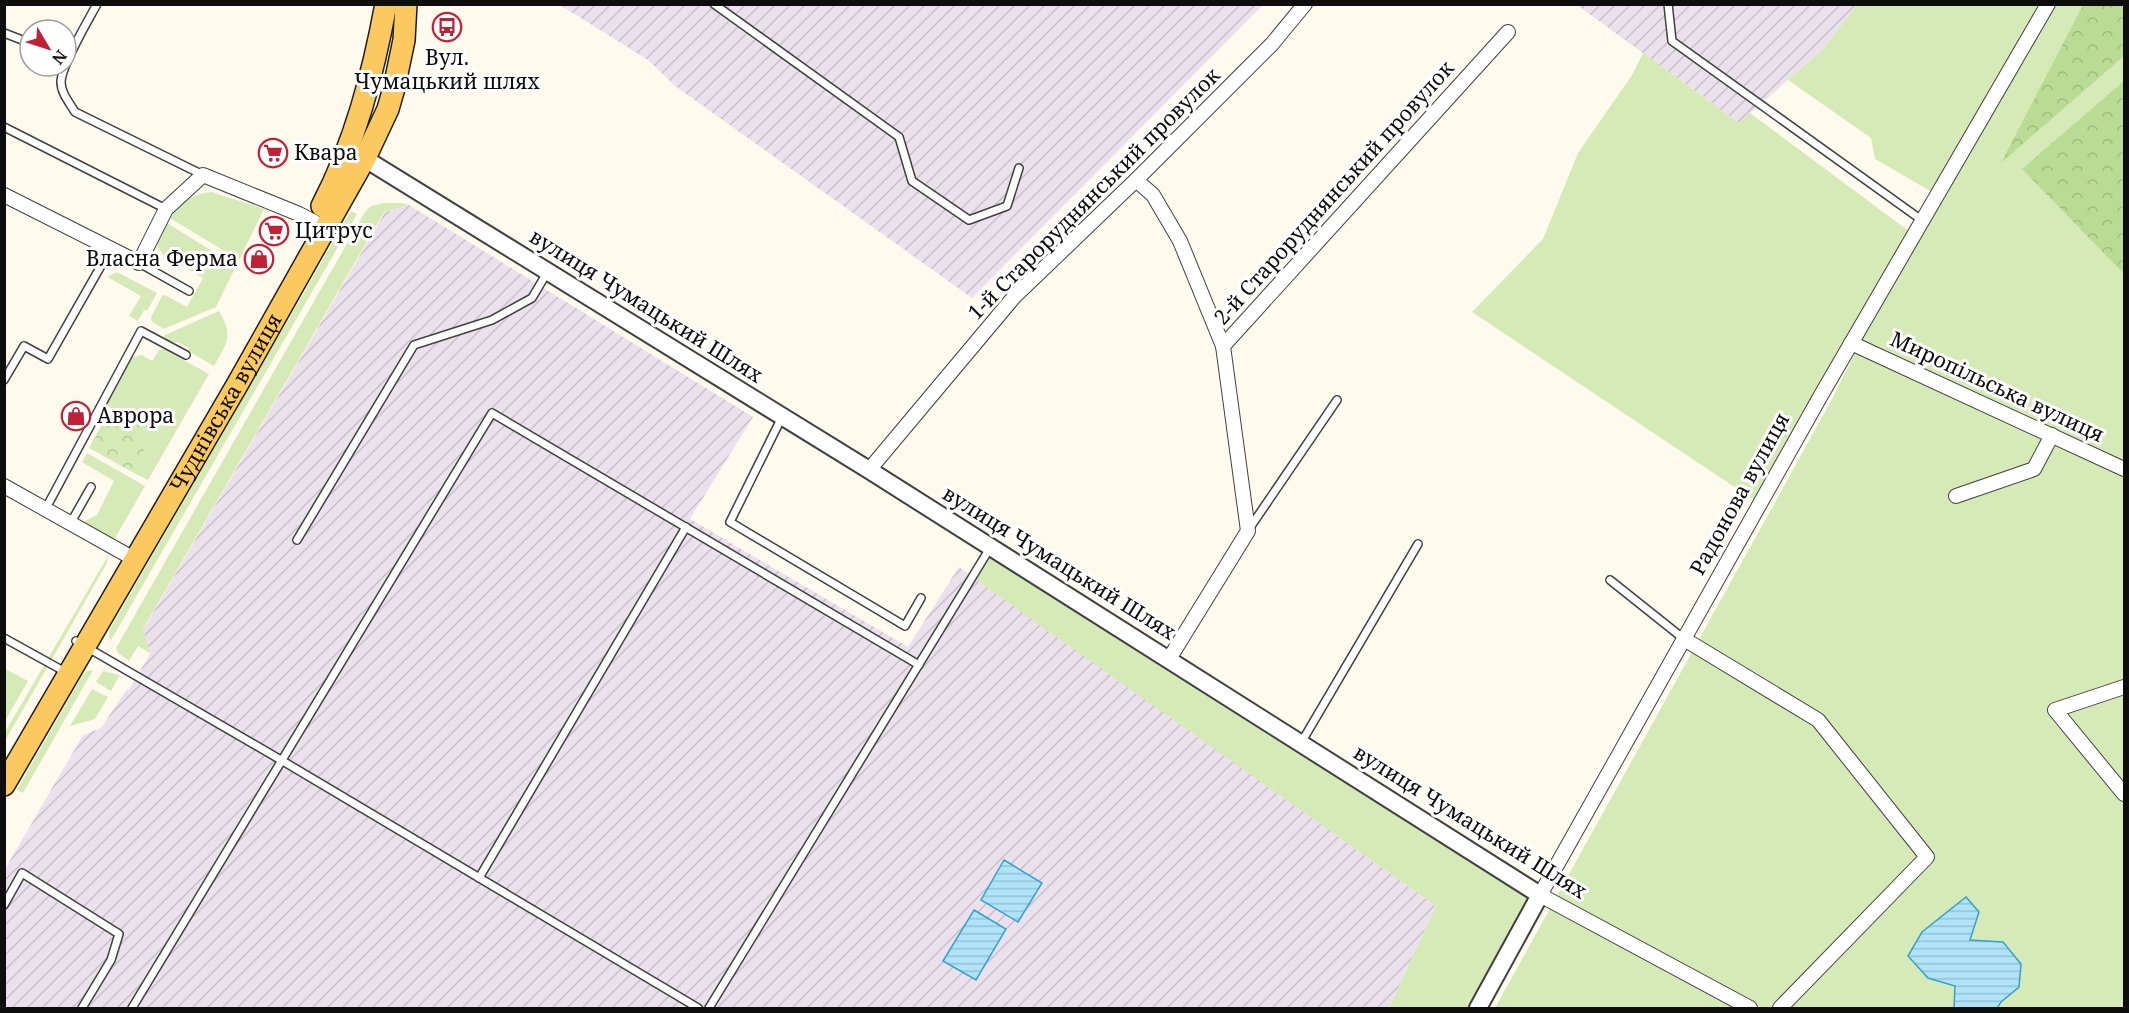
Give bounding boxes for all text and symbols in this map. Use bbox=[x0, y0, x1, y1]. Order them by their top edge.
bus stop icon: Вул. Чумацький шлях bbox=[431, 11, 463, 43]
north arrow bbox=[18, 18, 78, 78]
place label: Вул. Чумацький шлях bbox=[354, 43, 541, 95]
text: N bbox=[47, 46, 72, 70]
street label: 2-й Староруднянський провулок bbox=[1207, 54, 1460, 330]
street label: 1-й Староруднянський провулок bbox=[961, 61, 1226, 326]
supermarket icon: Квара bbox=[257, 137, 289, 169]
place label: Квара bbox=[294, 138, 358, 166]
supermarket icon: Цитрус bbox=[258, 215, 290, 247]
place label: Цитрус bbox=[295, 216, 373, 244]
street label: вулиця Чумацький Шлях bbox=[525, 222, 769, 389]
shop icon: Власна Ферма bbox=[243, 243, 275, 275]
place label: Власна Ферма bbox=[86, 244, 238, 272]
street label: Чуднівська вулиця bbox=[163, 308, 288, 497]
street label: Миропільська вулиця bbox=[1886, 324, 2109, 448]
shop icon: Аврора bbox=[60, 400, 92, 432]
place label: Аврора bbox=[97, 401, 174, 429]
street label: Радонова вулиця bbox=[1683, 407, 1795, 580]
street label: вулиця Чумацький Шлях bbox=[938, 479, 1182, 646]
street label: вулиця Чумацький Шлях bbox=[1349, 738, 1593, 905]

